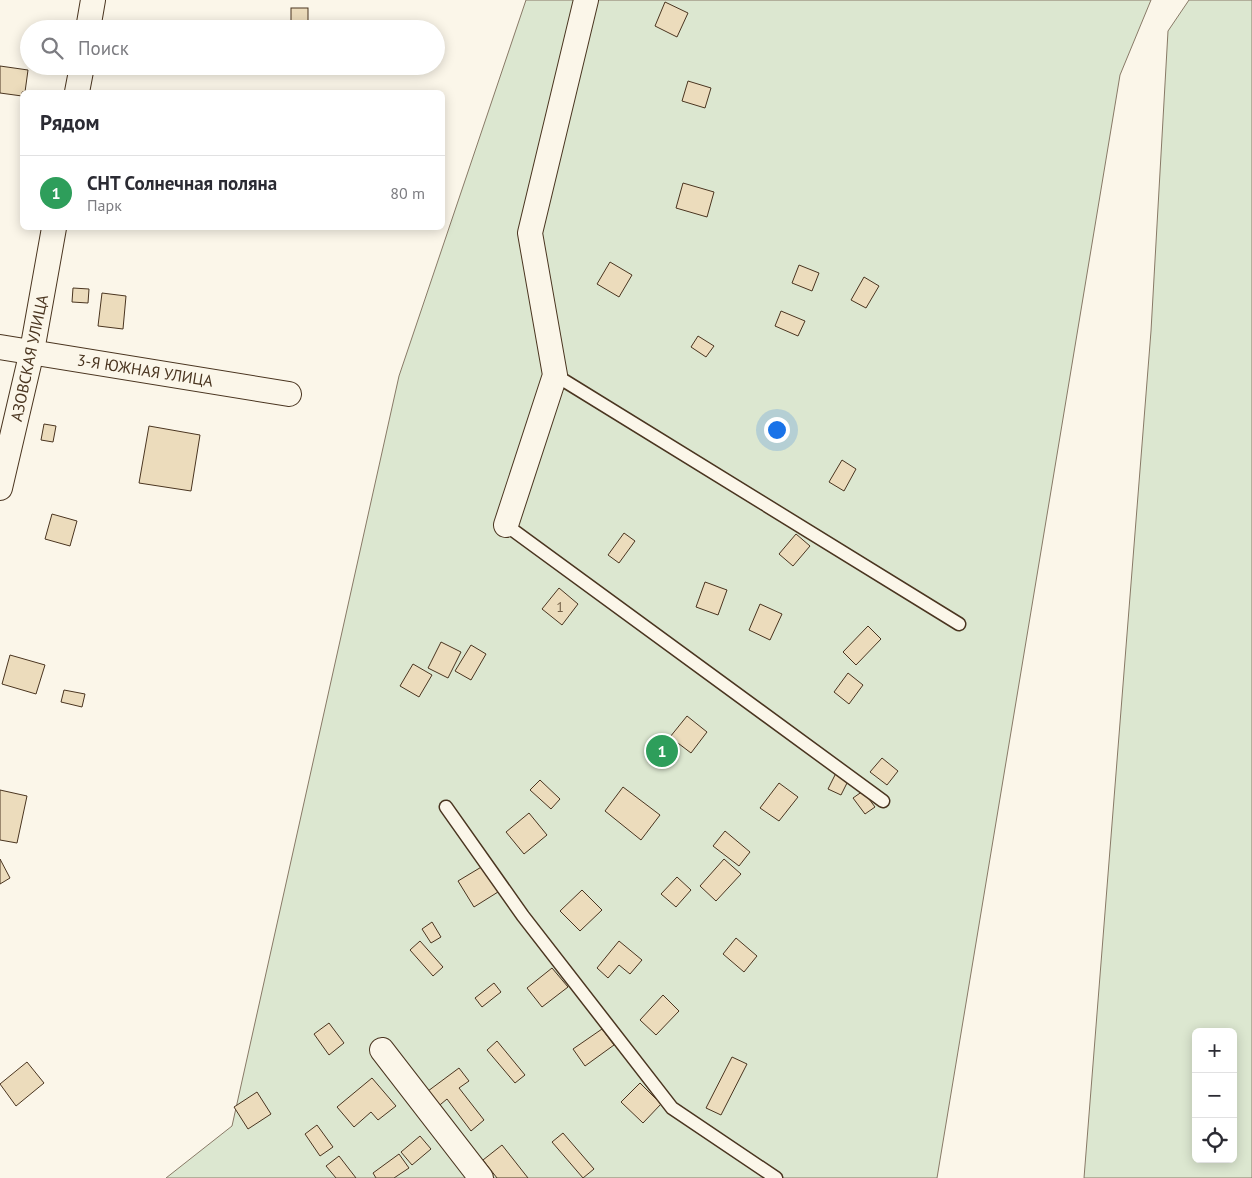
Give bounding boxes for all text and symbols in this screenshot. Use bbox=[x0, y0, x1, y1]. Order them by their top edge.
search box bbox=[20, 20, 445, 75]
icon: search bbox=[38, 34, 66, 62]
text: Поиск bbox=[78, 36, 129, 60]
text: Рядом bbox=[40, 109, 99, 136]
text: СНТ Солнечная поляна bbox=[87, 171, 277, 195]
text: 1 bbox=[51, 183, 61, 203]
text: 80 m bbox=[390, 183, 425, 203]
text: Парк bbox=[87, 195, 122, 215]
street label: АЗОВСКАЯ УЛИЦА bbox=[6, 292, 52, 423]
street label: 3-Я ЮЖНАЯ УЛИЦА bbox=[76, 349, 215, 391]
your location bbox=[764, 417, 790, 443]
house number: 1 bbox=[556, 598, 564, 616]
pin: 1 bbox=[646, 732, 678, 770]
map controls bbox=[1192, 1028, 1237, 1163]
button: + bbox=[1192, 1028, 1237, 1073]
button: − bbox=[1192, 1073, 1237, 1118]
button: locate bbox=[1192, 1118, 1237, 1163]

